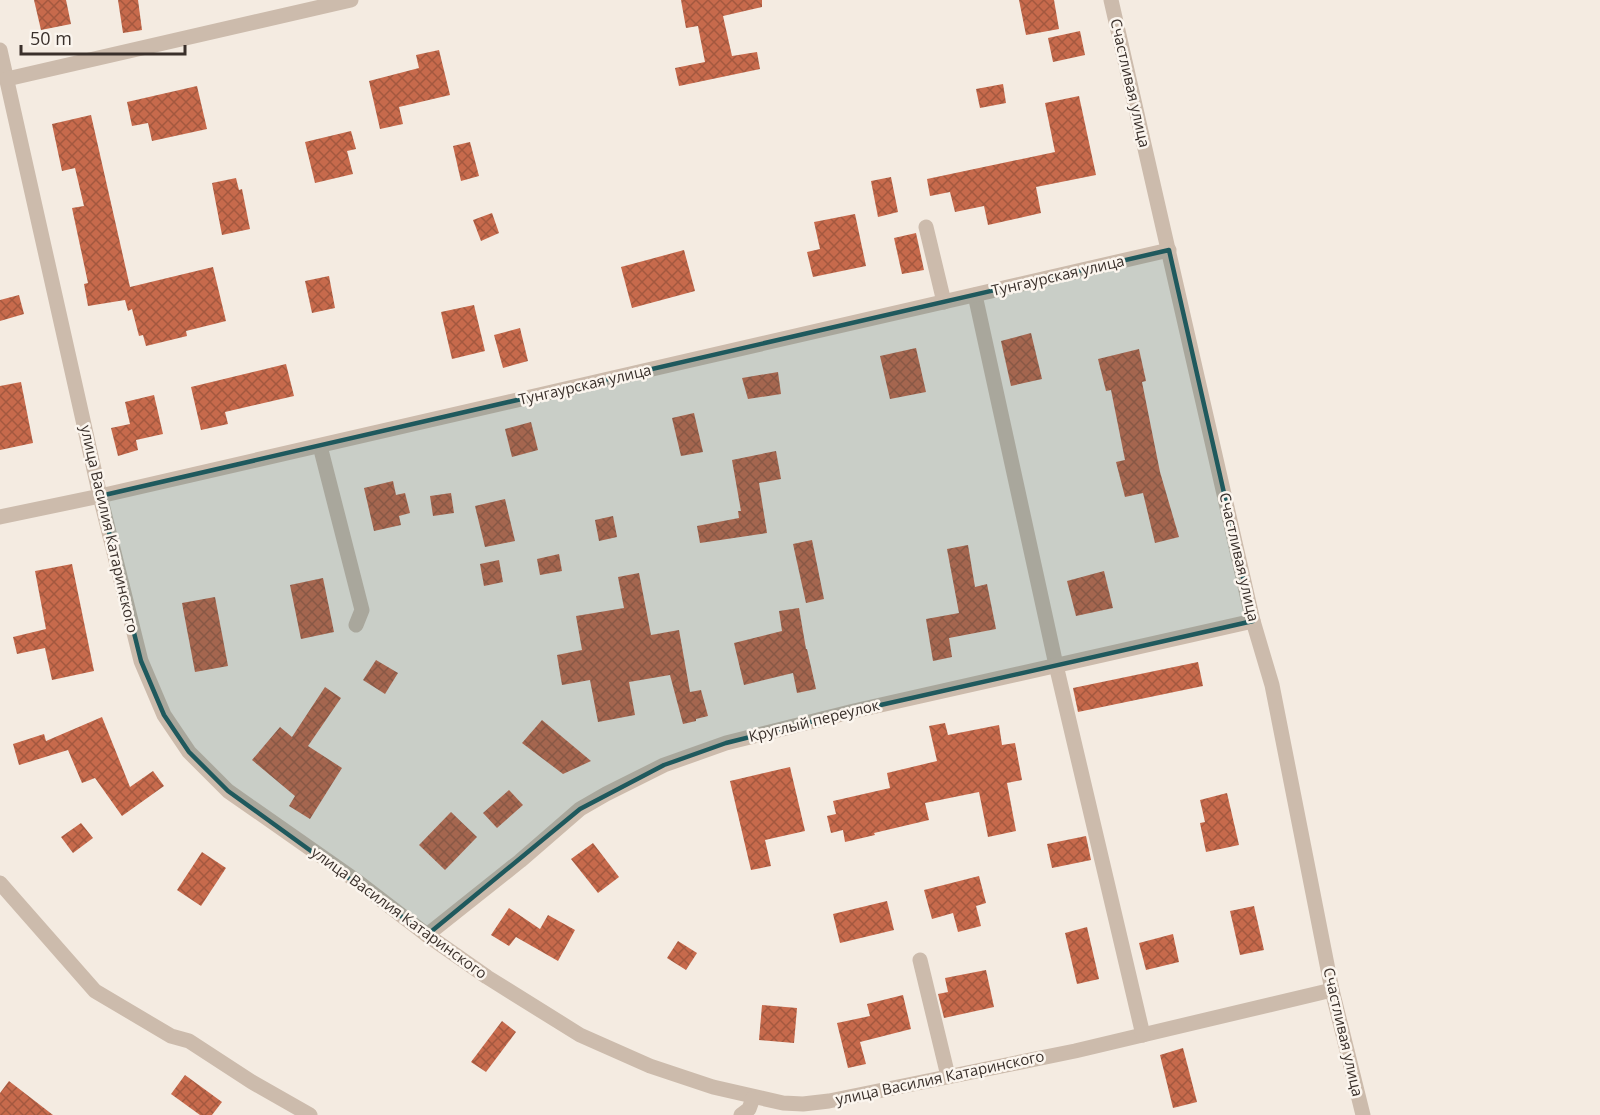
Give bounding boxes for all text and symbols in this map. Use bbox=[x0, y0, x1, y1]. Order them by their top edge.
street label: Счастливая улица bbox=[1106, 16, 1156, 149]
scale bar bbox=[21, 18, 184, 56]
text: 50 m bbox=[30, 26, 72, 50]
street label: Тунгаурская улица bbox=[989, 250, 1126, 300]
street label: Тунгаурская улица bbox=[516, 359, 653, 409]
street label: улица Василия Катаринского bbox=[76, 423, 144, 635]
street label: Счастливая улица bbox=[1215, 490, 1265, 623]
street label: Круглый переулок bbox=[746, 694, 881, 746]
street label: улица Василия Катаринского bbox=[308, 842, 492, 983]
street label: Счастливая улица bbox=[1319, 965, 1369, 1098]
street label: улица Василия Катаринского bbox=[834, 1045, 1046, 1109]

